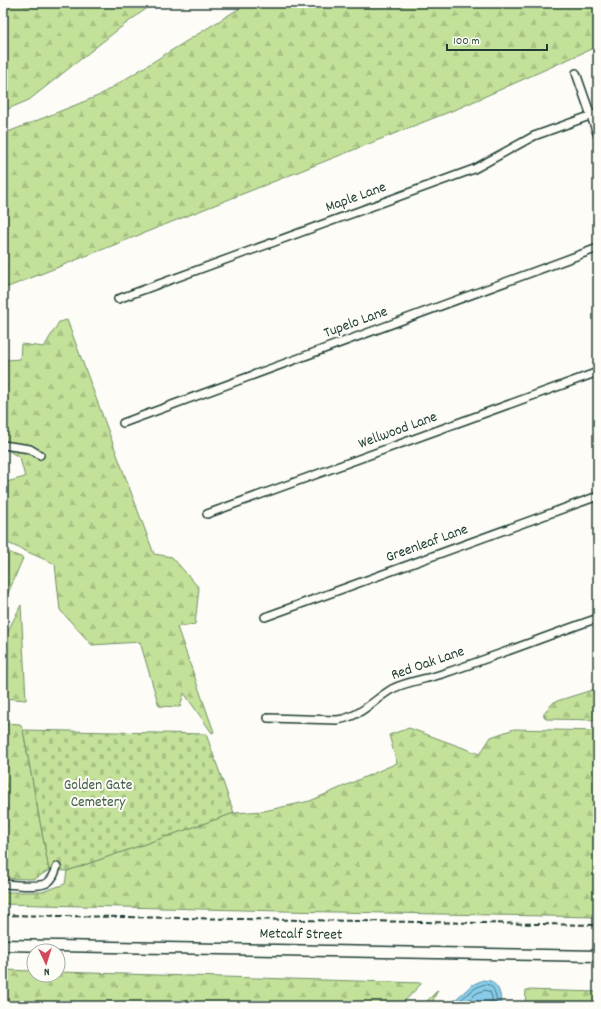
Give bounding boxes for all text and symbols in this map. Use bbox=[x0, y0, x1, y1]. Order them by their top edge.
scale bar bbox=[447, 26, 547, 52]
text: 100 m bbox=[453, 33, 480, 50]
street label: Maple Lane bbox=[323, 177, 390, 219]
street label: Tupelo Lane bbox=[321, 301, 391, 345]
street label: Wellwood Lane bbox=[355, 406, 441, 455]
street label: Greenleaf Lane bbox=[383, 519, 471, 569]
street label: Red Oak Lane bbox=[388, 641, 468, 687]
park label: Golden Gate Cemetery bbox=[64, 775, 133, 814]
street label: Metcalf Street bbox=[259, 923, 343, 947]
north arrow bbox=[26, 943, 66, 983]
text: N bbox=[43, 963, 50, 979]

